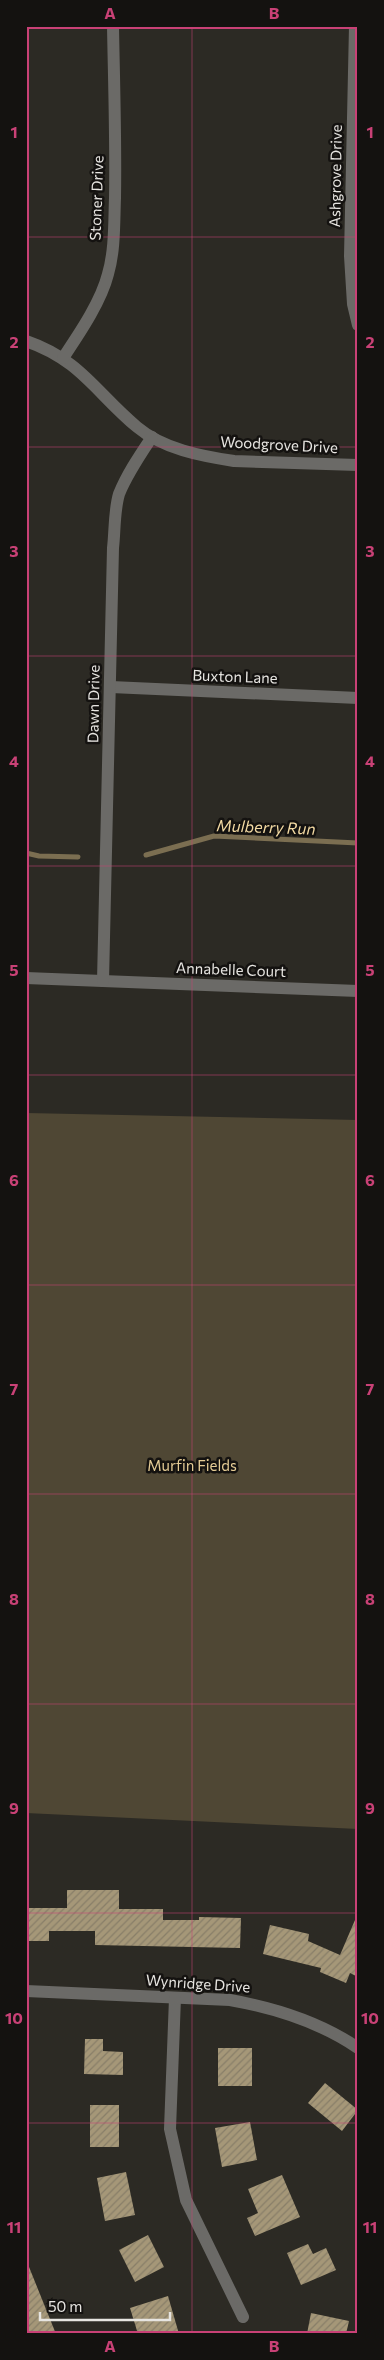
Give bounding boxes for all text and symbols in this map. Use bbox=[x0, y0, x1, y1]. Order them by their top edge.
text: A bbox=[104, 3, 116, 22]
text: B bbox=[269, 3, 280, 22]
text: 1 bbox=[10, 122, 18, 141]
text: 1 bbox=[366, 122, 374, 141]
street label: Ashgrove Drive bbox=[325, 124, 345, 228]
street label: Stoner Drive bbox=[86, 155, 106, 241]
text: 2 bbox=[9, 332, 19, 351]
text: 2 bbox=[365, 332, 375, 351]
street label: Woodgrove Drive bbox=[220, 432, 338, 456]
text: 3 bbox=[9, 541, 19, 560]
text: 3 bbox=[365, 541, 375, 560]
street label: Dawn Drive bbox=[83, 665, 103, 743]
street label: Buxton Lane bbox=[192, 666, 278, 686]
text: 4 bbox=[9, 751, 19, 770]
text: 4 bbox=[365, 751, 375, 770]
water label: Mulberry Run bbox=[216, 815, 316, 838]
street label: Annabelle Court bbox=[176, 958, 286, 980]
text: 5 bbox=[9, 960, 19, 979]
text: 5 bbox=[365, 960, 375, 979]
text: 6 bbox=[9, 1170, 19, 1189]
text: 6 bbox=[365, 1170, 375, 1189]
text: 7 bbox=[10, 1379, 19, 1398]
text: 7 bbox=[366, 1379, 375, 1398]
park label: Murfin Fields bbox=[147, 1456, 237, 1474]
text: 8 bbox=[9, 1589, 19, 1608]
text: 8 bbox=[365, 1589, 375, 1608]
text: 9 bbox=[9, 1798, 19, 1817]
text: 9 bbox=[365, 1798, 375, 1817]
street label: Wynridge Drive bbox=[145, 1970, 251, 1996]
text: 10 bbox=[5, 2008, 23, 2027]
text: 10 bbox=[361, 2008, 379, 2027]
text: 11 bbox=[7, 2217, 21, 2236]
text: 11 bbox=[363, 2217, 377, 2236]
scale bar bbox=[40, 2290, 170, 2322]
text: 50 m bbox=[48, 2297, 82, 2315]
text: A bbox=[104, 2336, 116, 2355]
text: B bbox=[269, 2336, 280, 2355]

